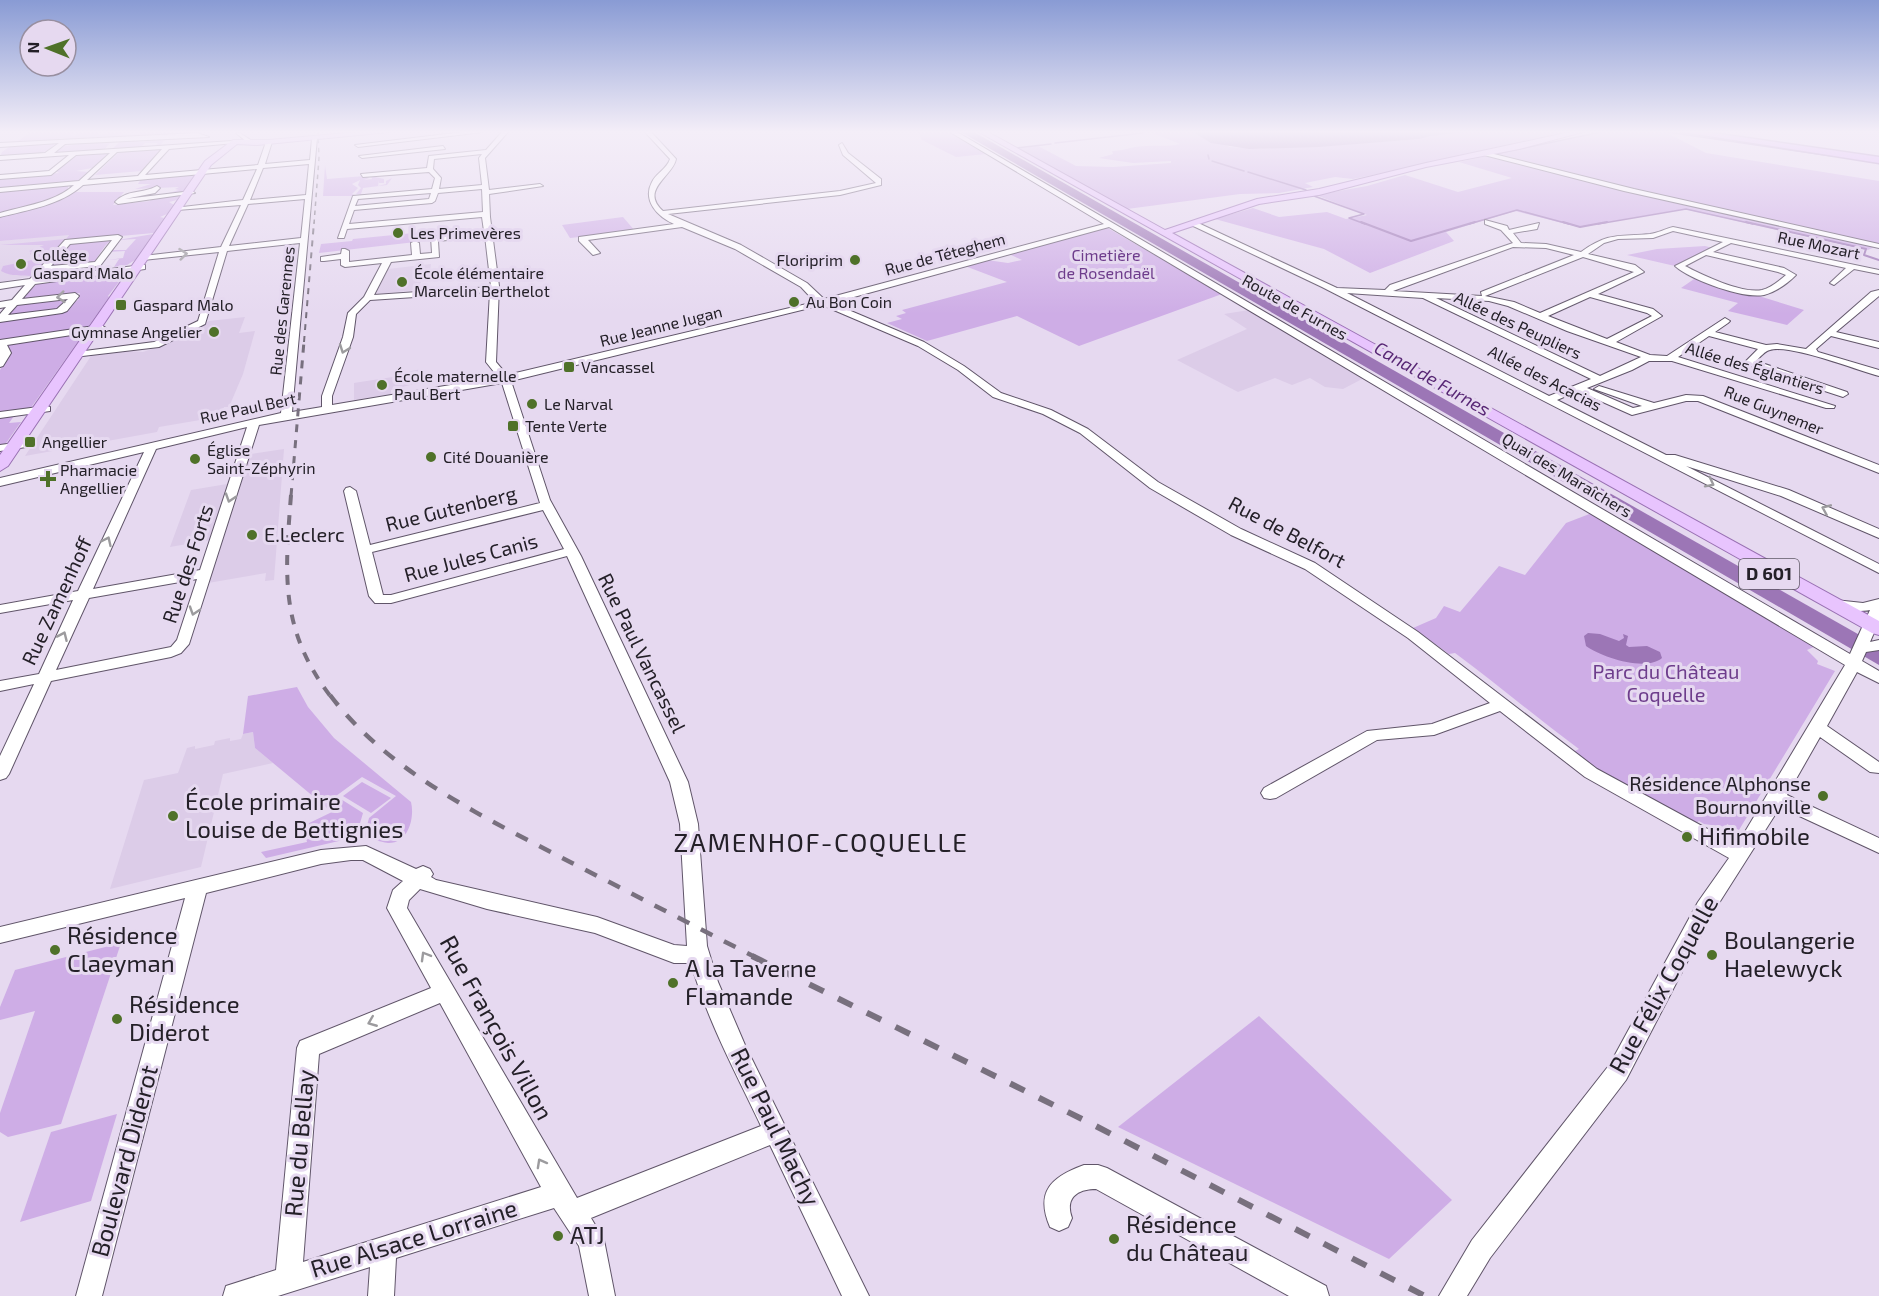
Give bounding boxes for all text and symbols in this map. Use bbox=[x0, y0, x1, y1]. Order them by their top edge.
north arrow bbox=[18, 18, 78, 78]
text: N bbox=[23, 42, 42, 54]
place label: Les Primevères bbox=[410, 223, 521, 242]
marker: Les Primevères bbox=[391, 226, 405, 240]
street label: Rue Mozart bbox=[1776, 227, 1862, 263]
street label: Rue de Téteghem bbox=[883, 228, 1007, 279]
place label: Collège Gaspard Malo bbox=[33, 245, 134, 282]
park label: Cimetière de Rosendaël bbox=[1057, 245, 1155, 282]
street label: Rue des Garennes bbox=[265, 246, 298, 376]
one-way arrow bbox=[179, 248, 188, 261]
place label: Floriprim bbox=[776, 250, 843, 269]
marker: Floriprim bbox=[848, 253, 862, 267]
marker: Collège Gaspard Malo bbox=[14, 257, 28, 271]
place label: École élémentaire Marcelin Berthelot bbox=[414, 263, 550, 300]
street label: Route de Furnes bbox=[1239, 270, 1351, 343]
marker: École élémentaire Marcelin Berthelot bbox=[395, 275, 409, 289]
street label: Allée des Peupliers bbox=[1452, 287, 1585, 362]
one-way arrow bbox=[56, 290, 65, 303]
place label: Au Bon Coin bbox=[806, 292, 892, 311]
place label: Gaspard Malo bbox=[133, 295, 234, 314]
marker: Au Bon Coin bbox=[787, 295, 801, 309]
marker: Gaspard Malo bbox=[114, 298, 128, 312]
street label: Rue Jeanne Jugan bbox=[598, 301, 724, 350]
place label: Gymnase Angelier bbox=[71, 322, 203, 341]
marker: Gymnase Angelier bbox=[207, 325, 221, 339]
water label: Canal de Furnes bbox=[1371, 336, 1494, 420]
street label: Allée des Églantiers bbox=[1684, 337, 1827, 398]
street label: Allée des Acacias bbox=[1485, 341, 1605, 414]
one-way arrow bbox=[338, 343, 351, 354]
place label: Vancassel bbox=[581, 357, 655, 376]
marker: Vancassel bbox=[562, 360, 576, 374]
place label: École maternelle Paul Bert bbox=[394, 366, 517, 403]
marker: École maternelle Paul Bert bbox=[375, 378, 389, 392]
street label: Rue Guynemer bbox=[1722, 381, 1827, 438]
street label: Rue Paul Bert bbox=[198, 388, 298, 427]
place label: Le Narval bbox=[544, 394, 613, 413]
marker: Le Narval bbox=[525, 397, 539, 411]
place label: Tente Verte bbox=[525, 416, 607, 435]
marker: Tente Verte bbox=[506, 419, 520, 433]
street label: Quai des Maraîchers bbox=[1498, 428, 1636, 522]
place label: Angellier bbox=[42, 432, 108, 451]
marker: Angellier bbox=[23, 435, 37, 449]
place label: Église Saint-Zéphyrin bbox=[207, 440, 316, 477]
place label: Cité Douanière bbox=[443, 447, 549, 466]
marker: Cité Douanière bbox=[424, 450, 438, 464]
marker: Église Saint-Zéphyrin bbox=[188, 452, 202, 466]
place label: Pharmacie Angellier bbox=[60, 460, 137, 497]
marker: Pharmacie Angellier bbox=[41, 472, 55, 486]
one-way arrow bbox=[1703, 476, 1714, 487]
street label: Rue Gutenberg bbox=[383, 480, 519, 536]
street label: Rue de Belfort bbox=[1225, 490, 1350, 572]
one-way arrow bbox=[225, 492, 237, 503]
street label: Rue des Forts bbox=[157, 501, 218, 626]
one-way arrow bbox=[1821, 505, 1832, 517]
place label: E.Leclerc bbox=[264, 522, 345, 546]
marker: E.Leclerc bbox=[245, 528, 259, 542]
street label: Rue Jules Canis bbox=[401, 528, 540, 586]
street label: Rue Zamenhoff bbox=[16, 532, 97, 668]
one-way arrow bbox=[100, 537, 112, 548]
road number: D 601 bbox=[1739, 559, 1799, 589]
street label: Rue Paul Vancassel bbox=[594, 569, 692, 736]
one-way arrow bbox=[189, 605, 201, 616]
one-way arrow bbox=[56, 631, 68, 642]
park label: Parc du Château Coquelle bbox=[1593, 659, 1739, 706]
place label: Résidence Alphonse Bournonville bbox=[1629, 771, 1811, 818]
place label: École primaire Louise de Bettignies bbox=[185, 786, 403, 843]
marker: Résidence Alphonse Bournonville bbox=[1816, 789, 1830, 803]
marker: École primaire Louise de Bettignies bbox=[166, 809, 180, 823]
place label: Hifimobile bbox=[1699, 821, 1810, 850]
district label: ZAMENHOF-COQUELLE bbox=[674, 826, 968, 857]
marker: Hifimobile bbox=[1680, 830, 1694, 844]
street label: Rue Félix Coquelle bbox=[1602, 891, 1723, 1078]
place label: Résidence Claeyman bbox=[67, 920, 178, 977]
place label: Boulangerie Haelewyck bbox=[1724, 925, 1855, 982]
street label: Rue François Villon bbox=[434, 930, 560, 1125]
marker: Résidence Claeyman bbox=[48, 943, 62, 957]
marker: Boulangerie Haelewyck bbox=[1705, 948, 1719, 962]
one-way arrow bbox=[421, 952, 433, 962]
place label: A la Taverne Flamande bbox=[685, 953, 817, 1010]
marker: A la Taverne Flamande bbox=[666, 976, 680, 990]
place label: Résidence Diderot bbox=[129, 989, 240, 1046]
marker: Résidence Diderot bbox=[110, 1012, 124, 1026]
one-way arrow bbox=[368, 1015, 379, 1027]
street label: Rue Paul Machy bbox=[726, 1043, 827, 1210]
street label: Boulevard Diderot bbox=[84, 1062, 163, 1260]
street label: Rue du Bellay bbox=[278, 1068, 319, 1218]
one-way arrow bbox=[537, 1159, 548, 1169]
street label: Rue Alsace Lorraine bbox=[307, 1192, 520, 1283]
place label: Résidence du Château bbox=[1126, 1209, 1248, 1266]
place label: ATJ bbox=[570, 1220, 605, 1249]
marker: ATJ bbox=[551, 1229, 565, 1243]
marker: Résidence du Château bbox=[1107, 1232, 1121, 1246]

